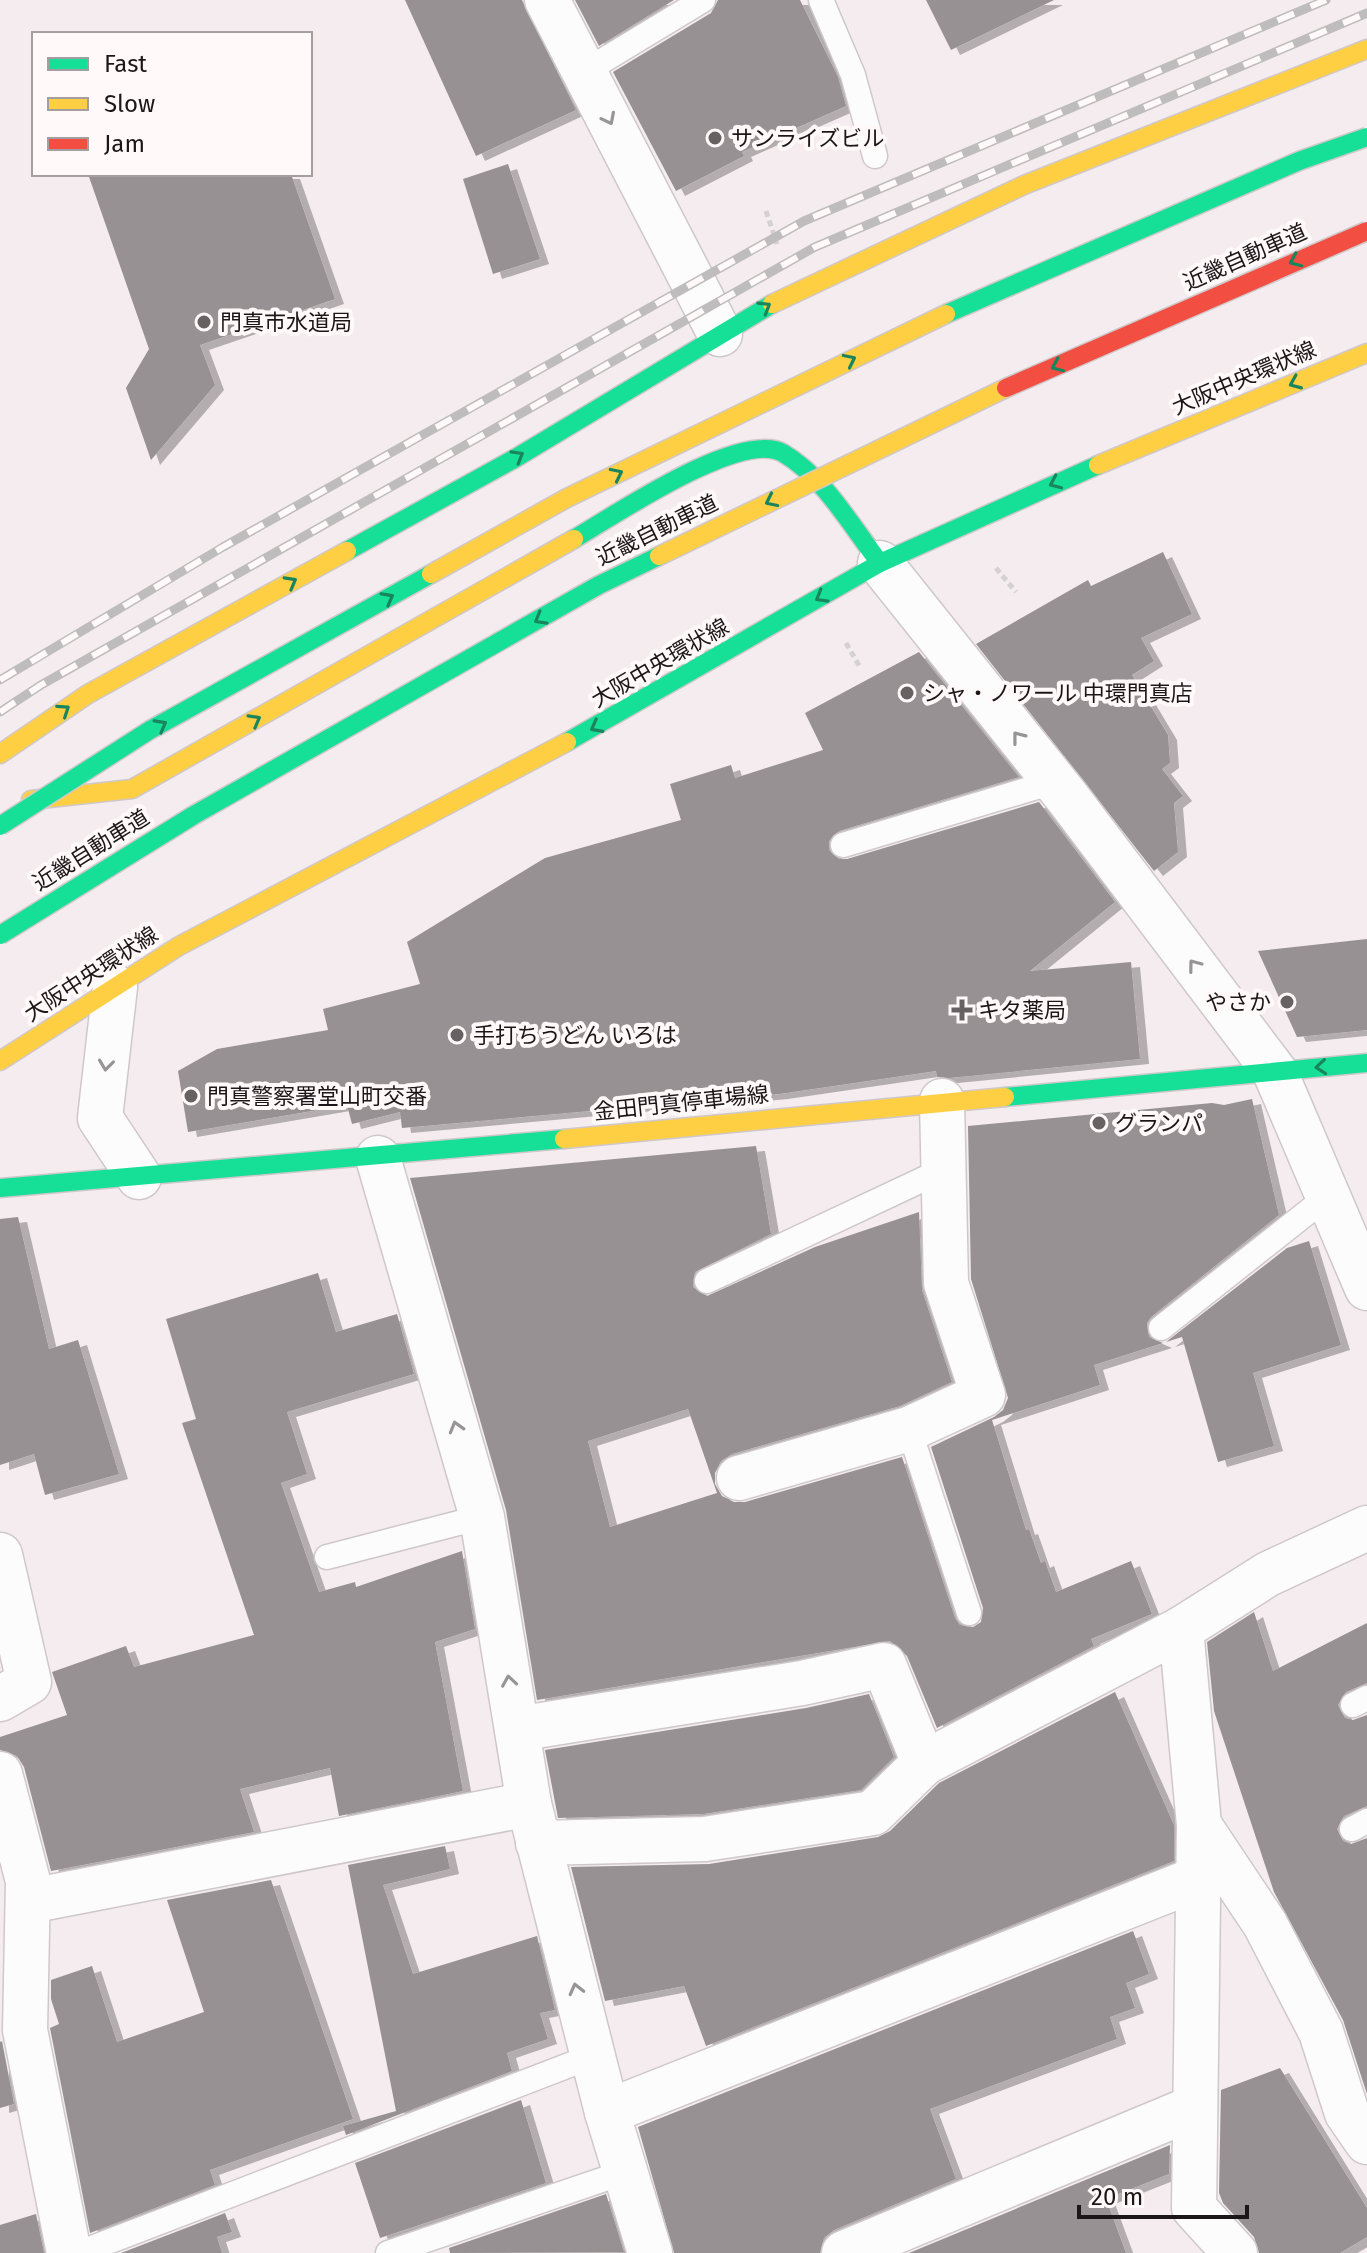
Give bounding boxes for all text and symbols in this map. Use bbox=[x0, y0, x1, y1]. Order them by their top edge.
legend bbox=[32, 32, 312, 176]
text: Fast bbox=[104, 50, 147, 78]
text: Slow bbox=[104, 90, 155, 118]
one-way arrow bbox=[599, 111, 614, 126]
place label: サンライズビル bbox=[731, 125, 884, 152]
marker: サンライズビル bbox=[706, 129, 724, 147]
text: Jam bbox=[104, 130, 145, 158]
street label: 近畿自動車道 bbox=[1179, 218, 1311, 296]
one-way arrow bbox=[1289, 251, 1303, 267]
one-way arrow bbox=[756, 302, 771, 317]
place label: 門真市水道局 bbox=[220, 309, 352, 336]
marker: 門真市水道局 bbox=[195, 313, 213, 331]
street label: 大阪中央環状線 bbox=[1168, 335, 1320, 421]
one-way arrow bbox=[842, 354, 856, 370]
one-way arrow bbox=[1051, 356, 1065, 372]
one-way arrow bbox=[1289, 373, 1303, 390]
one-way arrow bbox=[509, 450, 524, 466]
one-way arrow bbox=[608, 469, 623, 484]
one-way arrow bbox=[1049, 474, 1063, 490]
street label: 近畿自動車道 bbox=[592, 489, 722, 571]
one-way arrow bbox=[765, 491, 780, 506]
one-way arrow bbox=[282, 576, 297, 592]
one-way arrow bbox=[816, 587, 830, 603]
one-way arrow bbox=[379, 592, 394, 608]
one-way arrow bbox=[534, 609, 549, 625]
street label: 大阪中央環状線 bbox=[587, 613, 733, 713]
place label: シャ・ノワール 中環門真店 bbox=[923, 680, 1193, 707]
marker: シャ・ノワール 中環門真店 bbox=[898, 684, 916, 702]
one-way arrow bbox=[56, 705, 70, 720]
one-way arrow bbox=[246, 714, 261, 730]
one-way arrow bbox=[590, 717, 605, 732]
one-way arrow bbox=[153, 719, 167, 734]
one-way arrow bbox=[1013, 731, 1027, 746]
street label: 近畿自動車道 bbox=[28, 804, 154, 896]
street label: 大阪中央環状線 bbox=[19, 921, 163, 1027]
one-way arrow bbox=[1189, 959, 1203, 974]
place label: やさか bbox=[1205, 989, 1271, 1016]
marker: やさか bbox=[1278, 993, 1296, 1011]
place label: キタ薬局 bbox=[978, 997, 1066, 1024]
marker: キタ薬局 bbox=[953, 1001, 971, 1019]
place label: 手打ちうどん いろは bbox=[473, 1022, 677, 1049]
marker: 手打ちうどん いろは bbox=[448, 1026, 466, 1044]
one-way arrow bbox=[98, 1058, 115, 1071]
one-way arrow bbox=[1314, 1059, 1327, 1076]
street label: 金田門真停車場線 bbox=[592, 1080, 770, 1126]
place label: 門真警察署堂山町交番 bbox=[207, 1083, 427, 1110]
marker: 門真警察署堂山町交番 bbox=[182, 1087, 200, 1105]
place label: グランパ bbox=[1115, 1110, 1203, 1137]
marker: グランパ bbox=[1090, 1114, 1108, 1132]
one-way arrow bbox=[449, 1420, 465, 1434]
one-way arrow bbox=[502, 1674, 519, 1687]
one-way arrow bbox=[568, 1983, 585, 1997]
scale bar bbox=[1079, 2169, 1247, 2219]
text: 20 m bbox=[1091, 2183, 1143, 2211]

